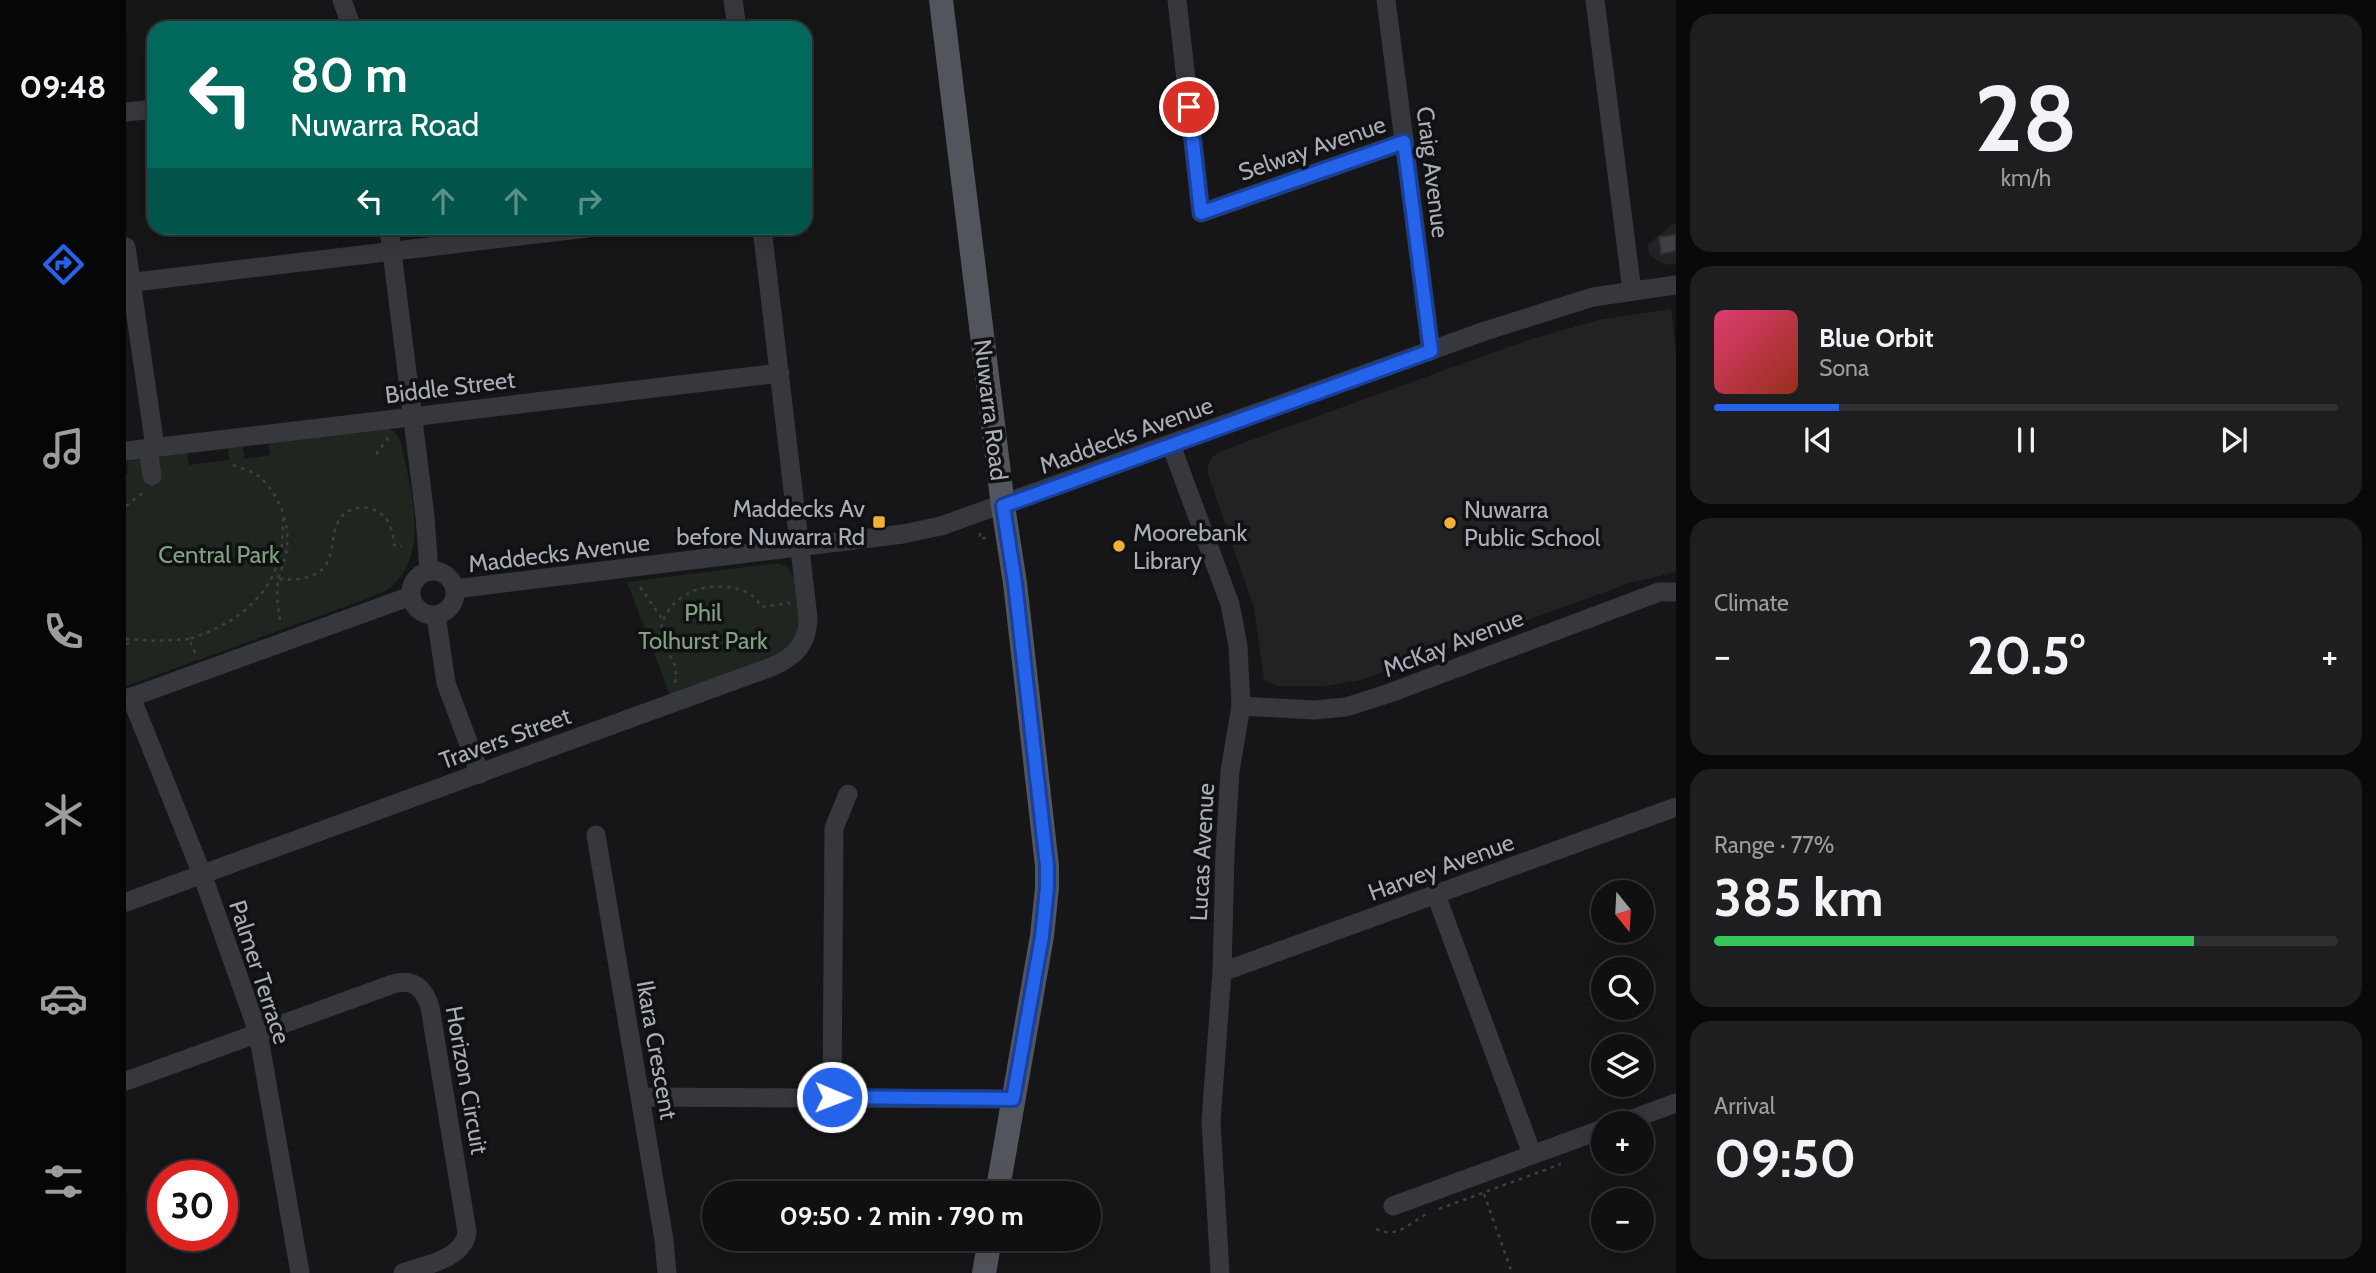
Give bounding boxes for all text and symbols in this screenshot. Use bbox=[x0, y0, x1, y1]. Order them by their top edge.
text: 80 m bbox=[290, 45, 408, 104]
icon: left bbox=[175, 49, 266, 140]
text: 28 bbox=[1974, 63, 2078, 174]
text: 09:48 bbox=[20, 67, 106, 106]
pin bbox=[1159, 77, 1219, 137]
icon: arrive bbox=[1170, 88, 1208, 126]
text: Nuwarra Road bbox=[290, 105, 479, 144]
street label: Craig Avenue bbox=[1411, 105, 1455, 239]
street label: Selway Avenue bbox=[1235, 109, 1389, 187]
text: km/h bbox=[2001, 164, 2051, 192]
icon: left bbox=[351, 182, 389, 220]
icon: ahead bbox=[424, 182, 462, 220]
icon: ahead bbox=[497, 182, 535, 220]
icon: right bbox=[570, 182, 608, 220]
icon: directions bbox=[39, 240, 88, 289]
text: Blue Orbit bbox=[1819, 322, 1934, 354]
street label: Nuwarra Road bbox=[968, 338, 1014, 482]
text: Sona bbox=[1819, 354, 1869, 382]
street label: Biddle Street bbox=[383, 365, 517, 409]
street label: Maddecks Avenue bbox=[1035, 390, 1217, 480]
icon: previous bbox=[1799, 421, 1837, 459]
icon: pause bbox=[2007, 421, 2045, 459]
icon: next bbox=[2215, 421, 2253, 459]
icon: music bbox=[39, 424, 88, 473]
place label: Maddecks Av before Nuwarra Rd bbox=[676, 494, 865, 551]
place label: Nuwarra Public School bbox=[1464, 495, 1601, 552]
marker: Maddecks Av before Nuwarra Rd bbox=[871, 514, 887, 530]
marker: Nuwarra Public School bbox=[1442, 515, 1458, 531]
place label: Moorebank Library bbox=[1133, 518, 1247, 575]
street label: Maddecks Avenue bbox=[466, 527, 652, 579]
marker: Moorebank Library bbox=[1111, 538, 1127, 554]
park label: Central Park bbox=[158, 540, 280, 569]
text: Climate bbox=[1714, 589, 1789, 617]
park label: Phil Tolhurst Park bbox=[638, 598, 768, 655]
street label: McKay Avenue bbox=[1379, 603, 1527, 683]
icon: phone bbox=[39, 607, 88, 656]
text: 20.5° bbox=[1967, 624, 2085, 687]
text: − bbox=[1714, 632, 1731, 679]
text: + bbox=[2321, 632, 2338, 679]
street label: Travers Street bbox=[435, 701, 575, 775]
street label: Lucas Avenue bbox=[1184, 782, 1220, 922]
icon: climate bbox=[39, 790, 88, 839]
street label: Harvey Avenue bbox=[1364, 827, 1518, 907]
text: Range · 77% bbox=[1714, 831, 1835, 859]
text: 385 km bbox=[1714, 866, 1883, 929]
north arrow bbox=[1591, 880, 1654, 943]
map controls bbox=[1591, 880, 1654, 1251]
street label: Palmer Terrace bbox=[223, 896, 297, 1048]
button: search bbox=[1591, 957, 1654, 1020]
icon: car bbox=[39, 974, 88, 1023]
street label: Ikara Crescent bbox=[630, 978, 684, 1122]
street label: Horizon Circuit bbox=[440, 1004, 494, 1156]
button: layers bbox=[1591, 1034, 1654, 1097]
position arrow bbox=[795, 1060, 869, 1134]
text: Arrival bbox=[1714, 1092, 1775, 1120]
button: + bbox=[1591, 1111, 1654, 1174]
text: 09:50 bbox=[1714, 1127, 1856, 1190]
icon: filters bbox=[39, 1157, 88, 1206]
speed limit sign: 30 bbox=[147, 1160, 238, 1251]
button: − bbox=[1591, 1188, 1654, 1251]
text: 09:50 · 2 min · 790 m bbox=[780, 1200, 1023, 1232]

